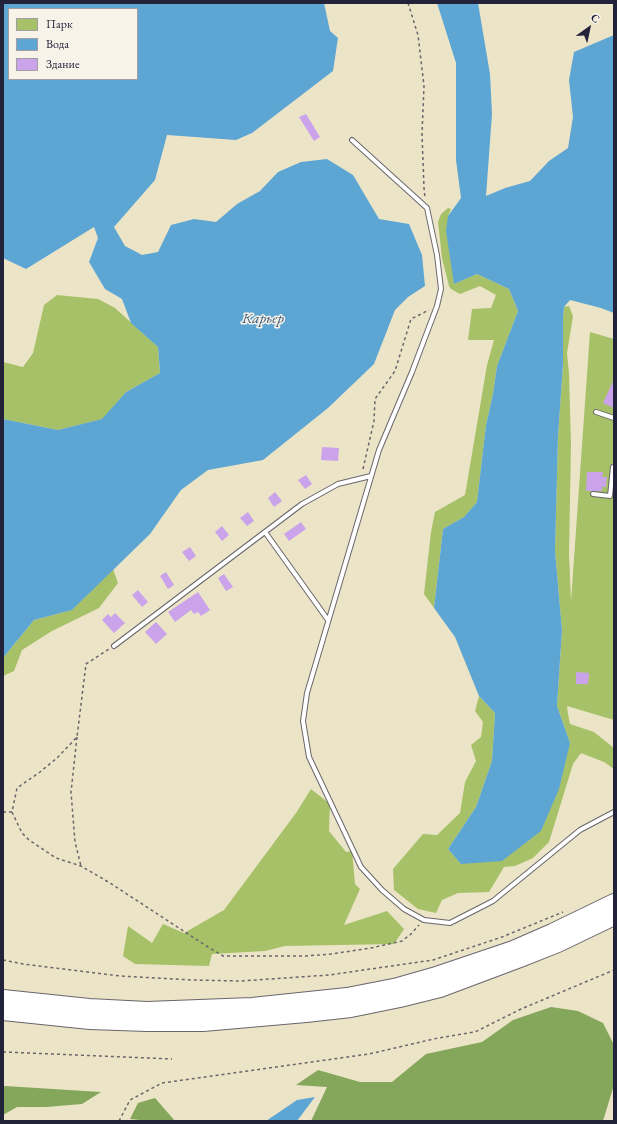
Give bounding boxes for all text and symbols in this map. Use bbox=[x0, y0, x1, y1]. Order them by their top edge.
legend bbox=[8, 8, 138, 80]
north arrow bbox=[569, 8, 609, 48]
text: С bbox=[588, 10, 603, 26]
text: Парк bbox=[46, 16, 73, 32]
text: Вода bbox=[46, 36, 69, 52]
text: Здание bbox=[46, 56, 80, 72]
water label: Карьер bbox=[242, 310, 284, 328]

